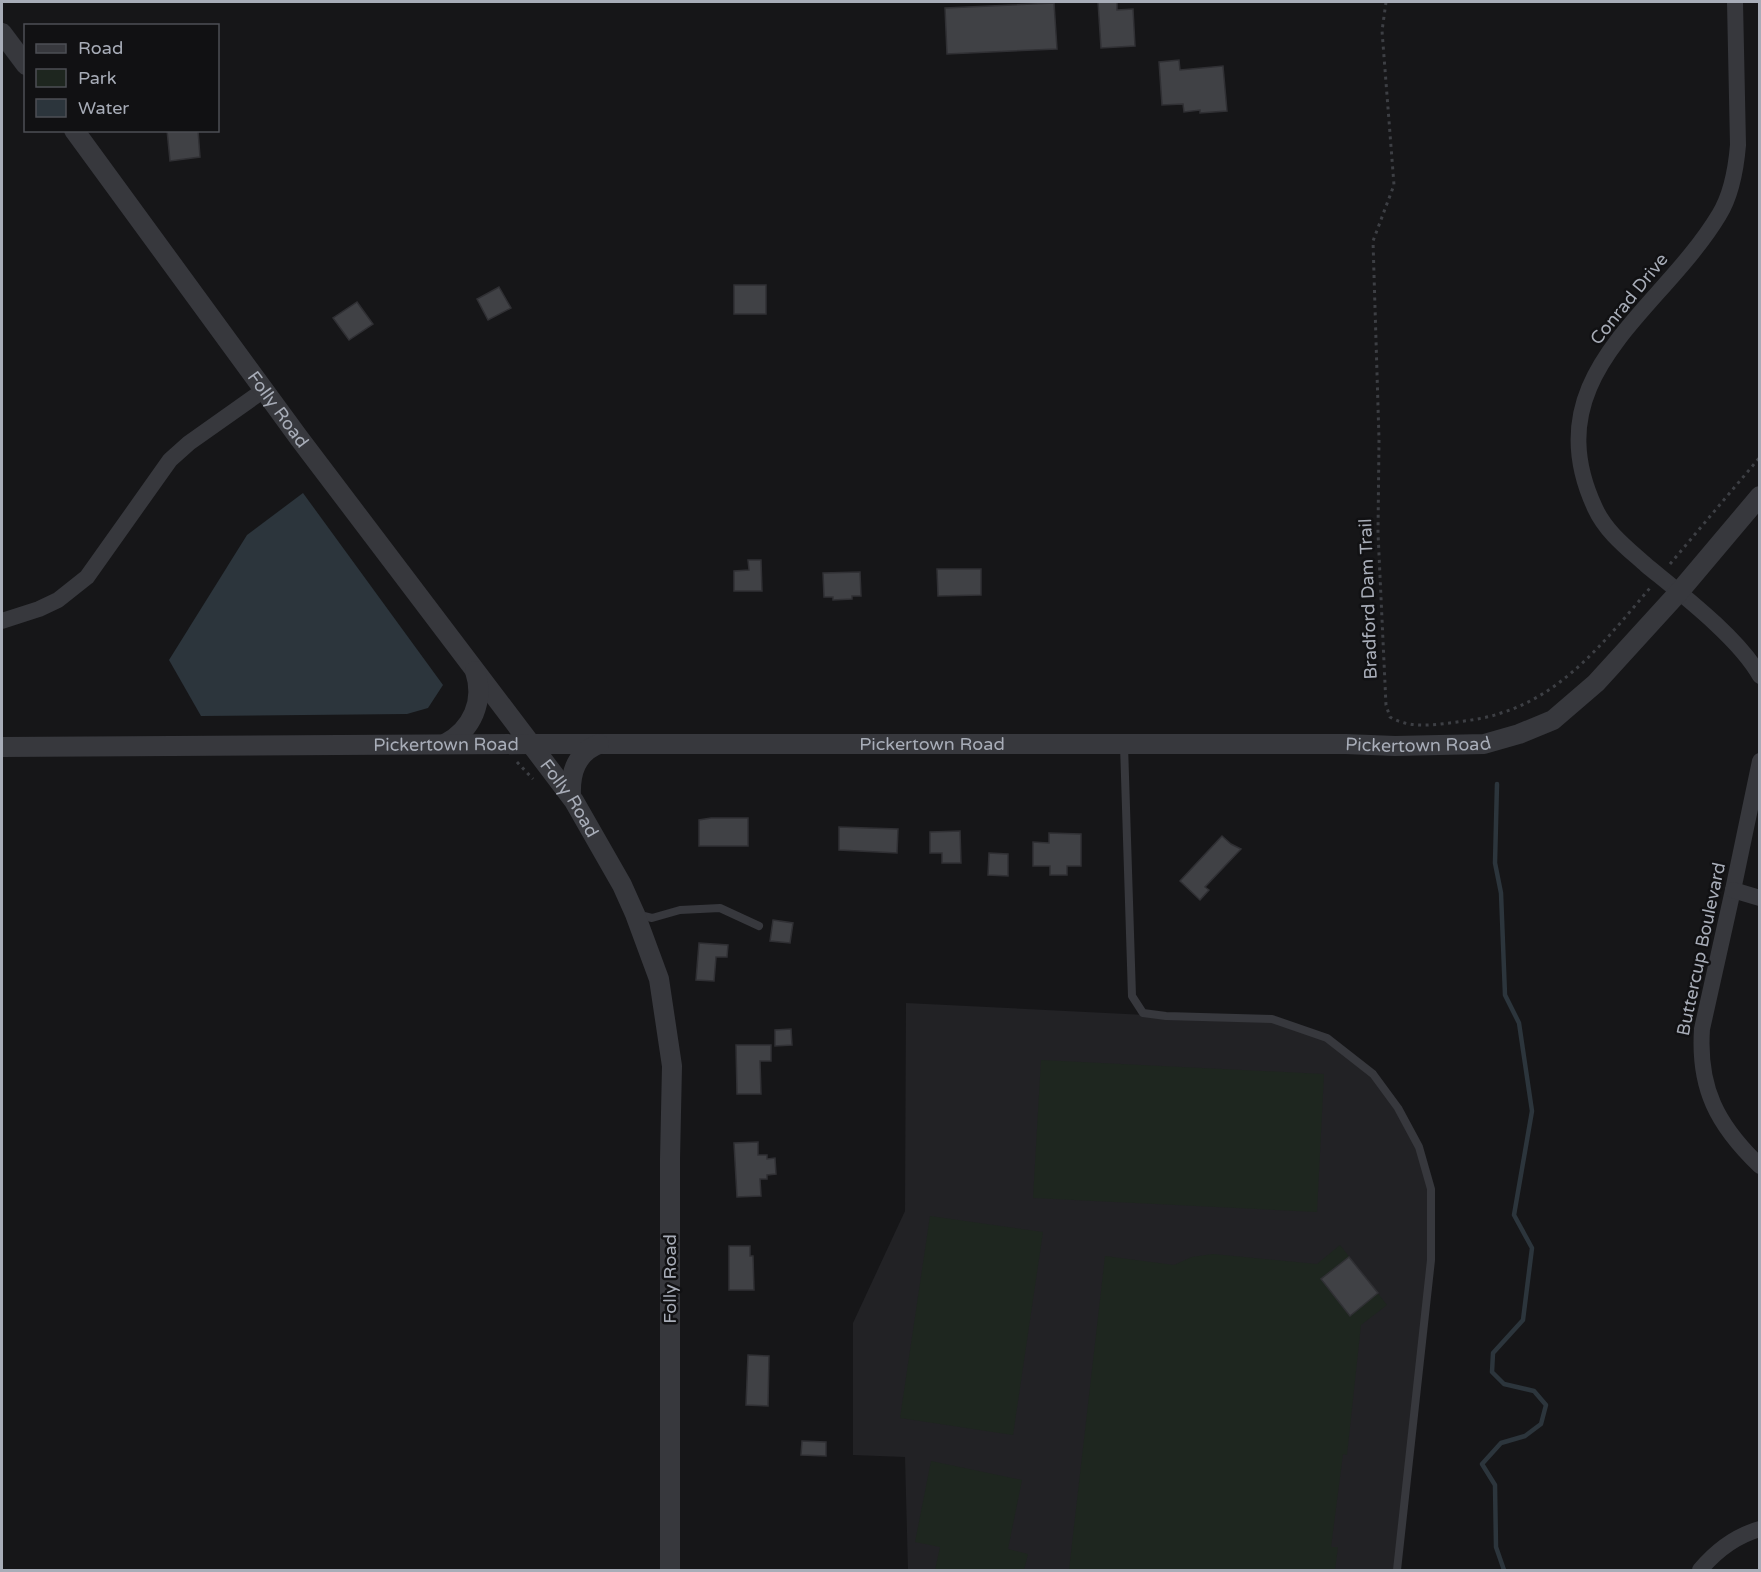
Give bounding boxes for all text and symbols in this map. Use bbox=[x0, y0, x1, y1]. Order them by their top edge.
legend bbox=[24, 24, 219, 132]
text: Road bbox=[78, 37, 123, 59]
text: Park bbox=[78, 67, 117, 89]
text: Water bbox=[78, 97, 129, 119]
street label: Conrad Drive bbox=[1585, 249, 1673, 349]
street label: Folly Road bbox=[243, 367, 313, 452]
street label: Bradford Dam Trail bbox=[1354, 518, 1382, 680]
street label: Pickertown Road bbox=[1345, 732, 1493, 757]
street label: Pickertown Road bbox=[373, 733, 519, 756]
street label: Pickertown Road bbox=[859, 733, 1005, 755]
street label: Folly Road bbox=[535, 755, 603, 841]
street label: Buttercup Boulevard bbox=[1672, 860, 1730, 1038]
street label: Folly Road bbox=[659, 1234, 681, 1324]

